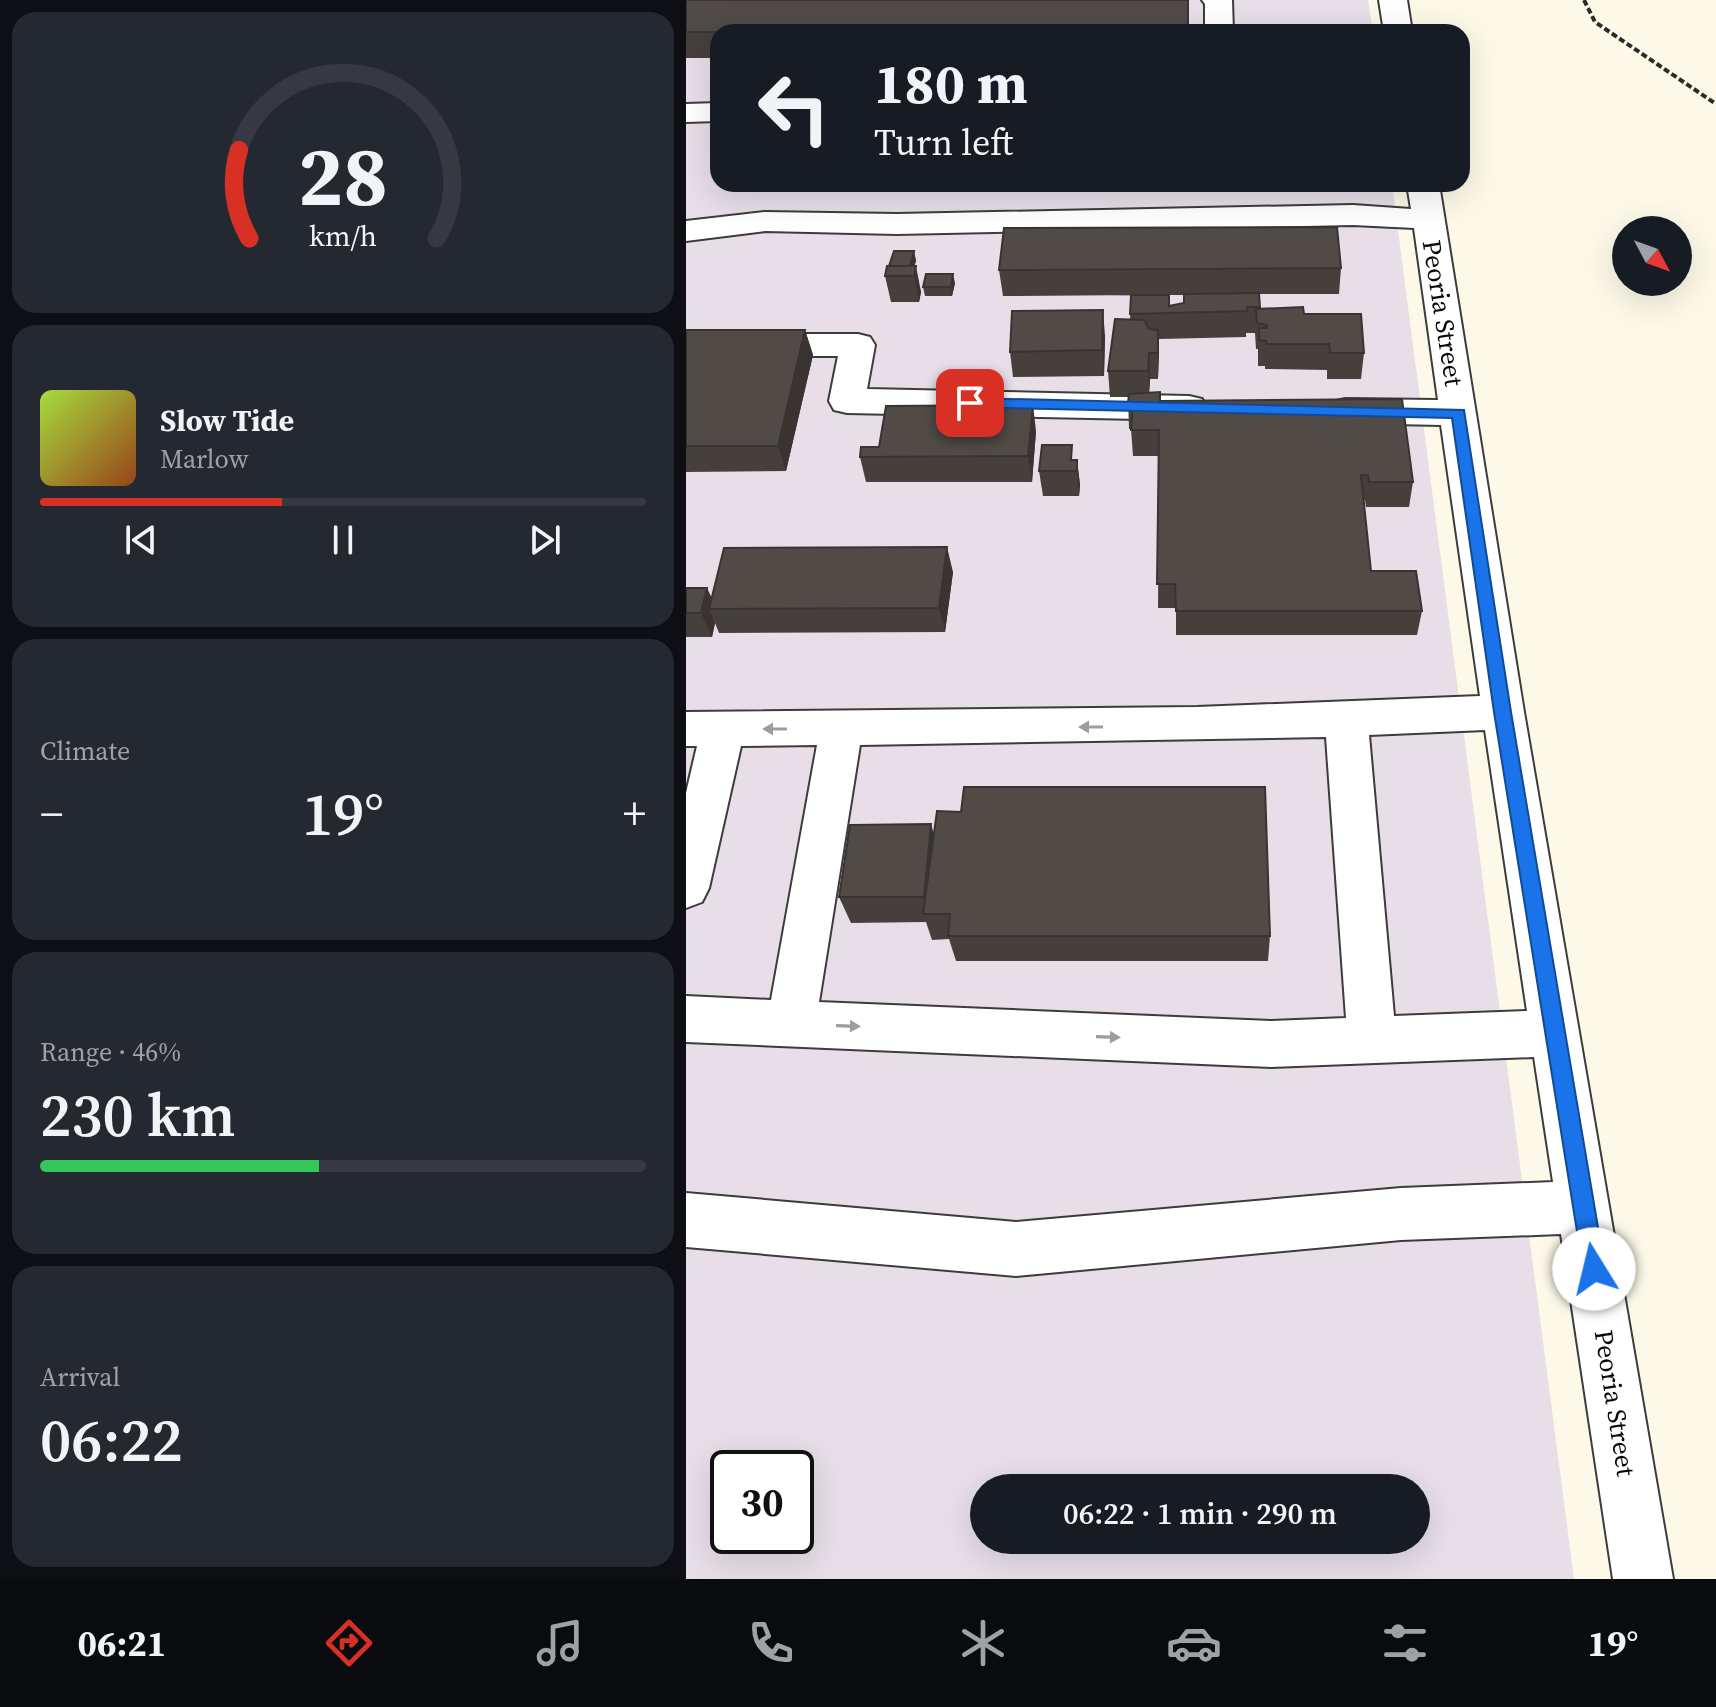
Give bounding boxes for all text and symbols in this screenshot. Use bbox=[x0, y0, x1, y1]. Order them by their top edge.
text: 180 m bbox=[874, 45, 1028, 122]
icon: left bbox=[742, 56, 846, 160]
text: 28 bbox=[298, 118, 388, 232]
text: Turn left bbox=[874, 118, 1013, 167]
text: km/h bbox=[309, 216, 377, 256]
north arrow bbox=[1612, 216, 1692, 296]
map controls bbox=[1612, 216, 1692, 296]
street label: Peoria Street bbox=[1414, 237, 1472, 389]
pin bbox=[936, 369, 1004, 437]
icon: arrive bbox=[948, 381, 992, 425]
text: Slow Tide bbox=[160, 400, 294, 441]
text: Marlow bbox=[160, 441, 249, 477]
icon: previous bbox=[119, 518, 163, 562]
icon: pause bbox=[321, 518, 365, 562]
icon: next bbox=[523, 518, 567, 562]
one-way arrow bbox=[1078, 720, 1103, 733]
one-way arrow bbox=[762, 723, 787, 735]
text: Climate bbox=[40, 733, 130, 769]
text: 19° bbox=[302, 773, 384, 855]
text: − bbox=[40, 783, 63, 844]
text: + bbox=[623, 783, 646, 844]
one-way arrow bbox=[836, 1020, 861, 1033]
one-way arrow bbox=[1096, 1031, 1121, 1044]
text: Range · 46% bbox=[40, 1034, 181, 1070]
text: 230 km bbox=[40, 1074, 236, 1156]
position arrow bbox=[1552, 1227, 1636, 1311]
street label: Peoria Street bbox=[1586, 1327, 1644, 1479]
text: Arrival bbox=[40, 1359, 120, 1395]
text: 06:22 bbox=[40, 1399, 183, 1481]
speed limit sign: 30 bbox=[710, 1450, 814, 1554]
text: 06:22 · 1 min · 290 m bbox=[1063, 1493, 1337, 1534]
icon: directions bbox=[321, 1615, 377, 1671]
icon: music bbox=[532, 1615, 588, 1671]
icon: phone bbox=[743, 1615, 799, 1671]
icon: climate bbox=[955, 1615, 1011, 1671]
icon: car bbox=[1166, 1615, 1222, 1671]
icon: filters bbox=[1377, 1615, 1433, 1671]
text: 06:21 bbox=[78, 1619, 166, 1668]
text: 19° bbox=[1588, 1619, 1638, 1668]

